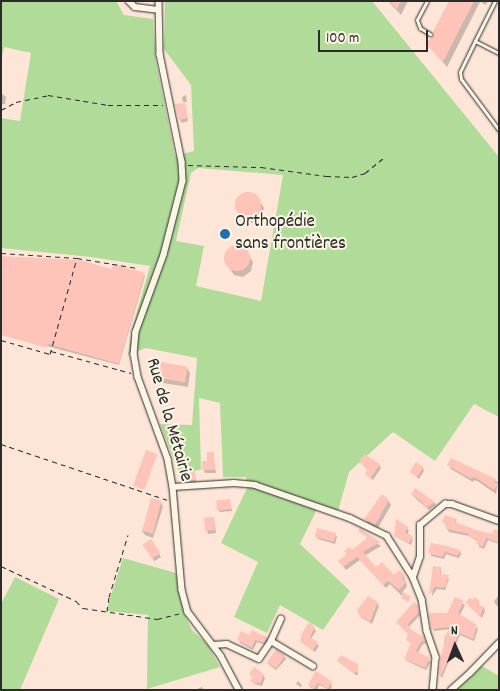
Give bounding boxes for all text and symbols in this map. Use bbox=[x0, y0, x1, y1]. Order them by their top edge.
scale bar bbox=[320, 20, 430, 52]
text: 100 m bbox=[326, 28, 359, 50]
place label: Orthopédie sans frontières bbox=[235, 212, 346, 256]
marker: Orthopédie sans frontières bbox=[219, 228, 231, 240]
street label: Rue de la Métairie bbox=[140, 356, 196, 484]
north arrow bbox=[430, 621, 480, 671]
text: N bbox=[451, 621, 458, 641]

